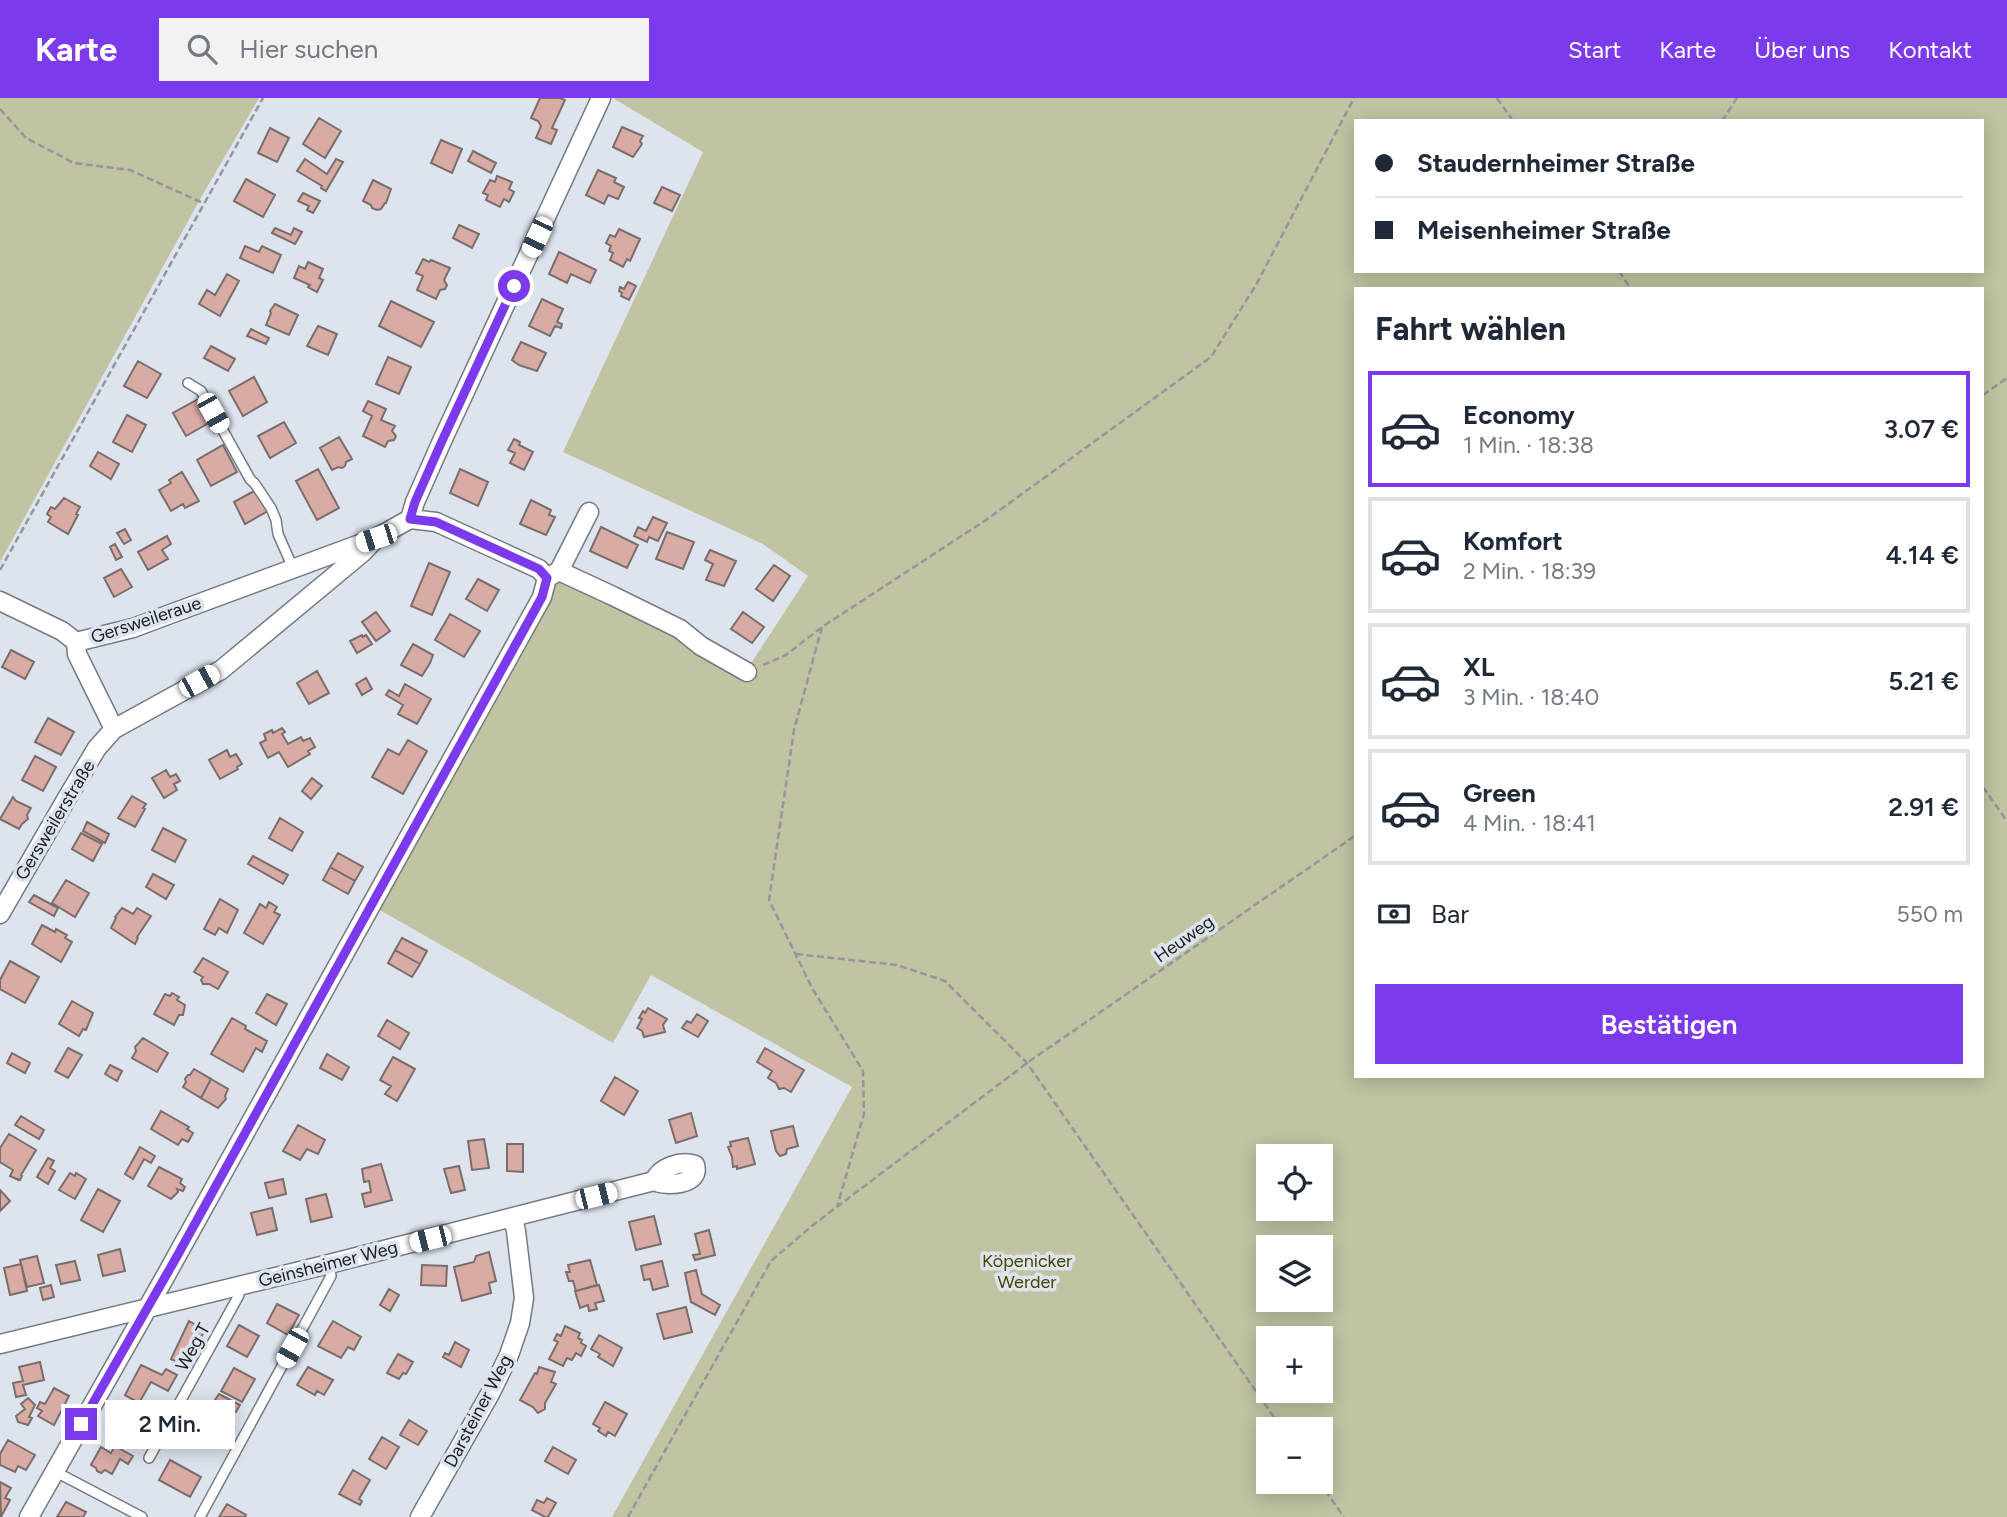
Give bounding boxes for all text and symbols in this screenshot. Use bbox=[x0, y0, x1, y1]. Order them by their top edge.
search box bbox=[159, 18, 649, 81]
text: Karte bbox=[35, 30, 117, 69]
icon: search bbox=[183, 30, 221, 68]
text: Hier suchen bbox=[239, 33, 378, 65]
text: Start bbox=[1568, 35, 1621, 64]
text: Karte bbox=[1659, 35, 1716, 64]
text: Über uns bbox=[1754, 35, 1850, 64]
text: Kontakt bbox=[1888, 35, 1972, 64]
text: Staudernheimer Straße bbox=[1417, 147, 1695, 179]
car bbox=[519, 214, 556, 260]
text: Meisenheimer Straße bbox=[1417, 214, 1671, 246]
route start bbox=[498, 270, 530, 302]
text: Fahrt wählen bbox=[1375, 310, 1566, 348]
car bbox=[194, 390, 233, 436]
icon: car bbox=[1379, 398, 1442, 461]
text: Economy bbox=[1463, 399, 1575, 431]
text: 3.07 € bbox=[1884, 413, 1959, 445]
text: 1 Min. · 18:38 bbox=[1463, 431, 1594, 459]
car bbox=[353, 522, 400, 554]
icon: car bbox=[1379, 524, 1442, 587]
text: Komfort bbox=[1463, 525, 1563, 557]
text: 4.14 € bbox=[1885, 539, 1959, 571]
text: 2 Min. · 18:39 bbox=[1463, 557, 1596, 585]
street label: Gersweileraue bbox=[88, 592, 204, 648]
icon: car bbox=[1379, 650, 1442, 713]
text: XL bbox=[1463, 651, 1495, 683]
car bbox=[176, 662, 223, 700]
text: 5.21 € bbox=[1888, 665, 1959, 697]
text: 3 Min. · 18:40 bbox=[1463, 683, 1599, 711]
street label: Gersweilerstraße bbox=[10, 756, 100, 884]
icon: car bbox=[1379, 776, 1442, 839]
text: Green bbox=[1463, 777, 1536, 809]
text: 2.91 € bbox=[1888, 791, 1959, 823]
text: 4 Min. · 18:41 bbox=[1463, 809, 1596, 837]
icon: cash bbox=[1375, 895, 1413, 933]
text: Bar bbox=[1431, 898, 1469, 930]
text: 550 m bbox=[1897, 900, 1963, 928]
street label: Heuweg bbox=[1150, 911, 1218, 967]
button: Bestätigen bbox=[1375, 984, 1963, 1064]
map controls bbox=[1256, 1144, 1333, 1494]
button: locate bbox=[1256, 1144, 1333, 1221]
car bbox=[574, 1181, 619, 1211]
car bbox=[408, 1224, 453, 1254]
button: layers bbox=[1256, 1235, 1333, 1312]
street label: Geinsheimer Weg bbox=[256, 1236, 400, 1292]
park label: Köpenicker Werder bbox=[982, 1250, 1072, 1293]
street label: Weg T bbox=[171, 1319, 215, 1375]
car bbox=[273, 1325, 312, 1371]
button: + bbox=[1256, 1326, 1333, 1403]
street label: Darsteiner Weg bbox=[439, 1351, 517, 1471]
callout: 2 Min. bbox=[106, 1400, 235, 1448]
route end bbox=[65, 1408, 97, 1440]
text: 2 Min. bbox=[139, 1410, 201, 1438]
button: − bbox=[1256, 1417, 1333, 1494]

